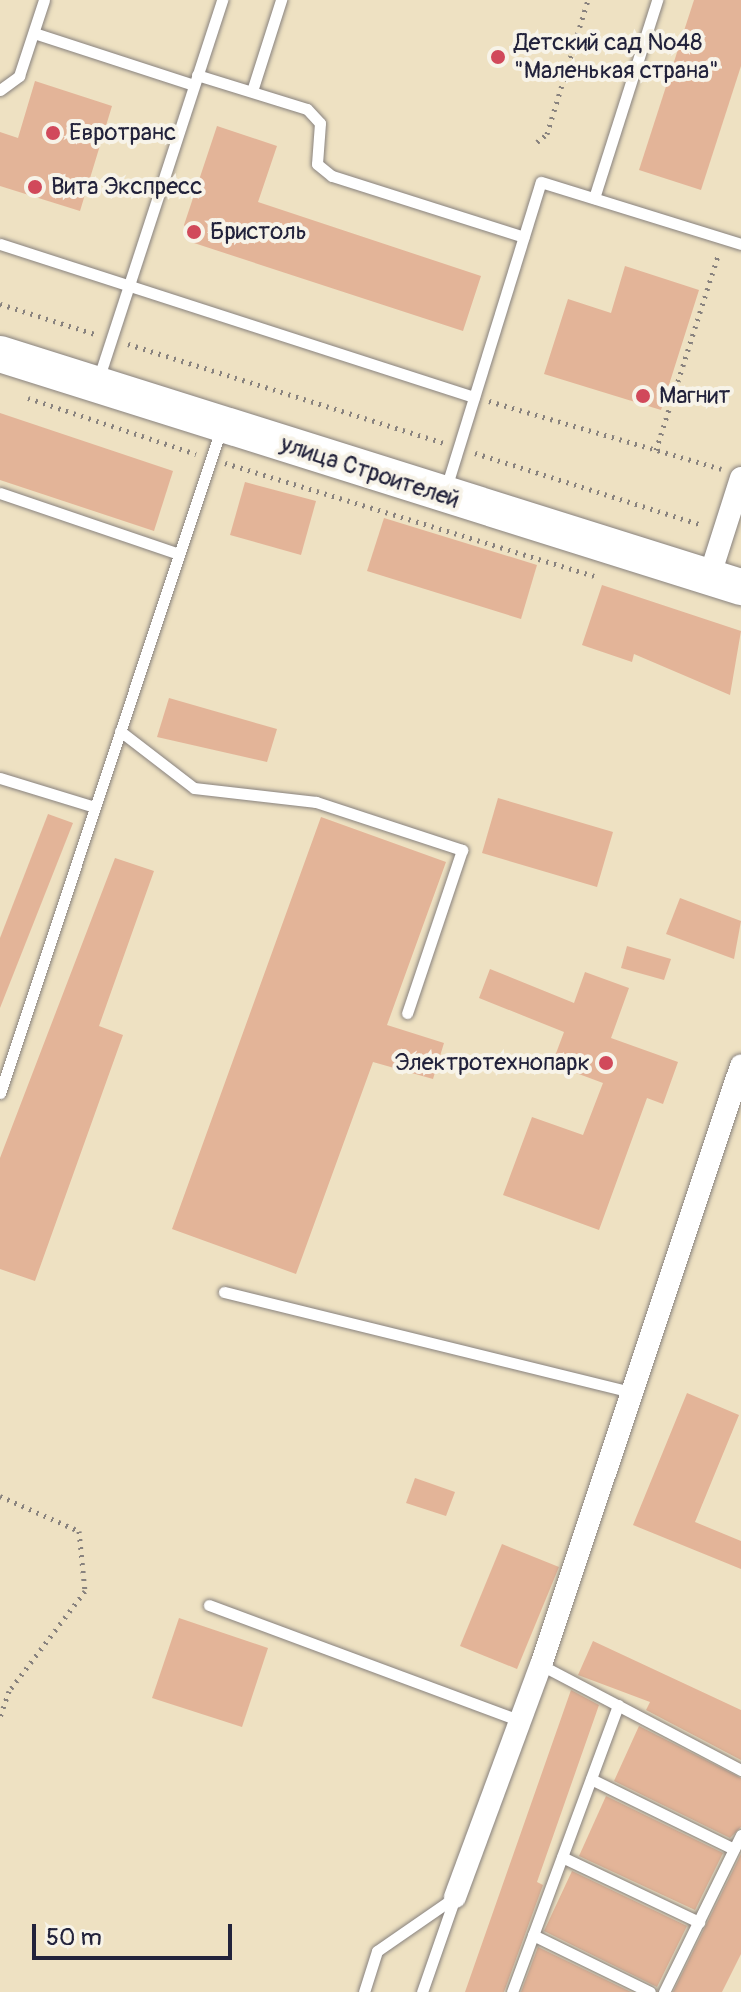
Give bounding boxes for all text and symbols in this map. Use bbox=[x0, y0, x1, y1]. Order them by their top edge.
place label: Детский сад №48 "Маленькая страна" bbox=[514, 29, 719, 85]
marker: Детский сад №48 "Маленькая страна" bbox=[489, 48, 507, 66]
place label: Евротранс bbox=[69, 119, 176, 147]
marker: Евротранс bbox=[44, 124, 62, 142]
place label: Вита Экспресс bbox=[51, 173, 202, 201]
marker: Вита Экспресс bbox=[26, 178, 44, 196]
place label: Бристоль bbox=[210, 218, 307, 246]
marker: Бристоль bbox=[185, 223, 203, 241]
place label: Магнит bbox=[659, 382, 730, 410]
marker: Магнит bbox=[634, 387, 652, 405]
street label: улица Строителей bbox=[277, 429, 463, 515]
place label: Электротехнопарк bbox=[395, 1049, 590, 1077]
marker: Электротехнопарк bbox=[597, 1054, 615, 1072]
scale bar bbox=[36, 1908, 236, 1958]
text: 50 m bbox=[46, 1923, 102, 1952]

